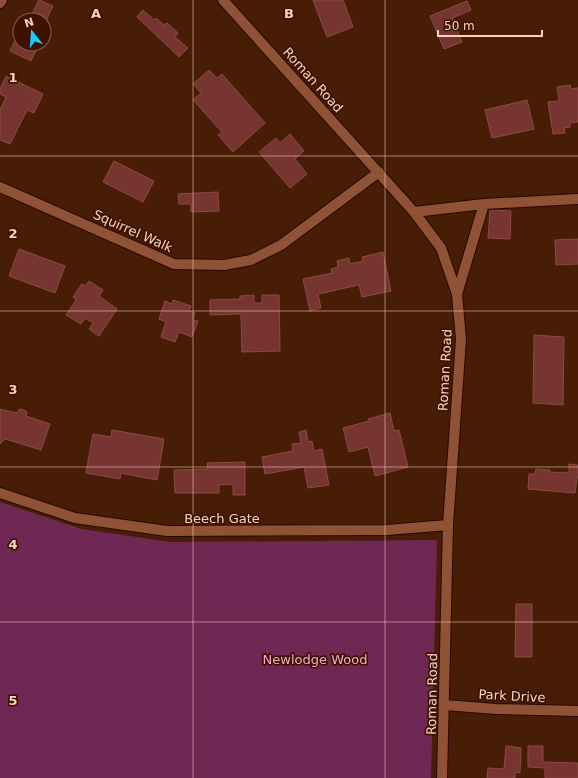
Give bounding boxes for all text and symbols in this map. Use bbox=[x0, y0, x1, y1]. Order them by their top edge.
text: A bbox=[91, 6, 101, 21]
text: B bbox=[284, 6, 294, 21]
north arrow bbox=[12, 12, 52, 52]
scale bar bbox=[438, 12, 542, 38]
text: N bbox=[23, 15, 36, 30]
text: 50 m bbox=[444, 19, 475, 33]
street label: Roman Road bbox=[280, 45, 346, 115]
text: 1 bbox=[8, 70, 18, 85]
street label: Squirrel Walk bbox=[91, 207, 175, 255]
text: 2 bbox=[8, 226, 18, 241]
street label: Roman Road bbox=[435, 329, 455, 411]
text: 3 bbox=[8, 382, 18, 397]
street label: Beech Gate bbox=[184, 511, 260, 526]
text: 4 bbox=[8, 537, 18, 552]
park label: Newlodge Wood bbox=[263, 652, 367, 667]
street label: Roman Road bbox=[424, 653, 440, 735]
street label: Park Drive bbox=[478, 687, 546, 705]
text: 5 bbox=[8, 693, 18, 708]

